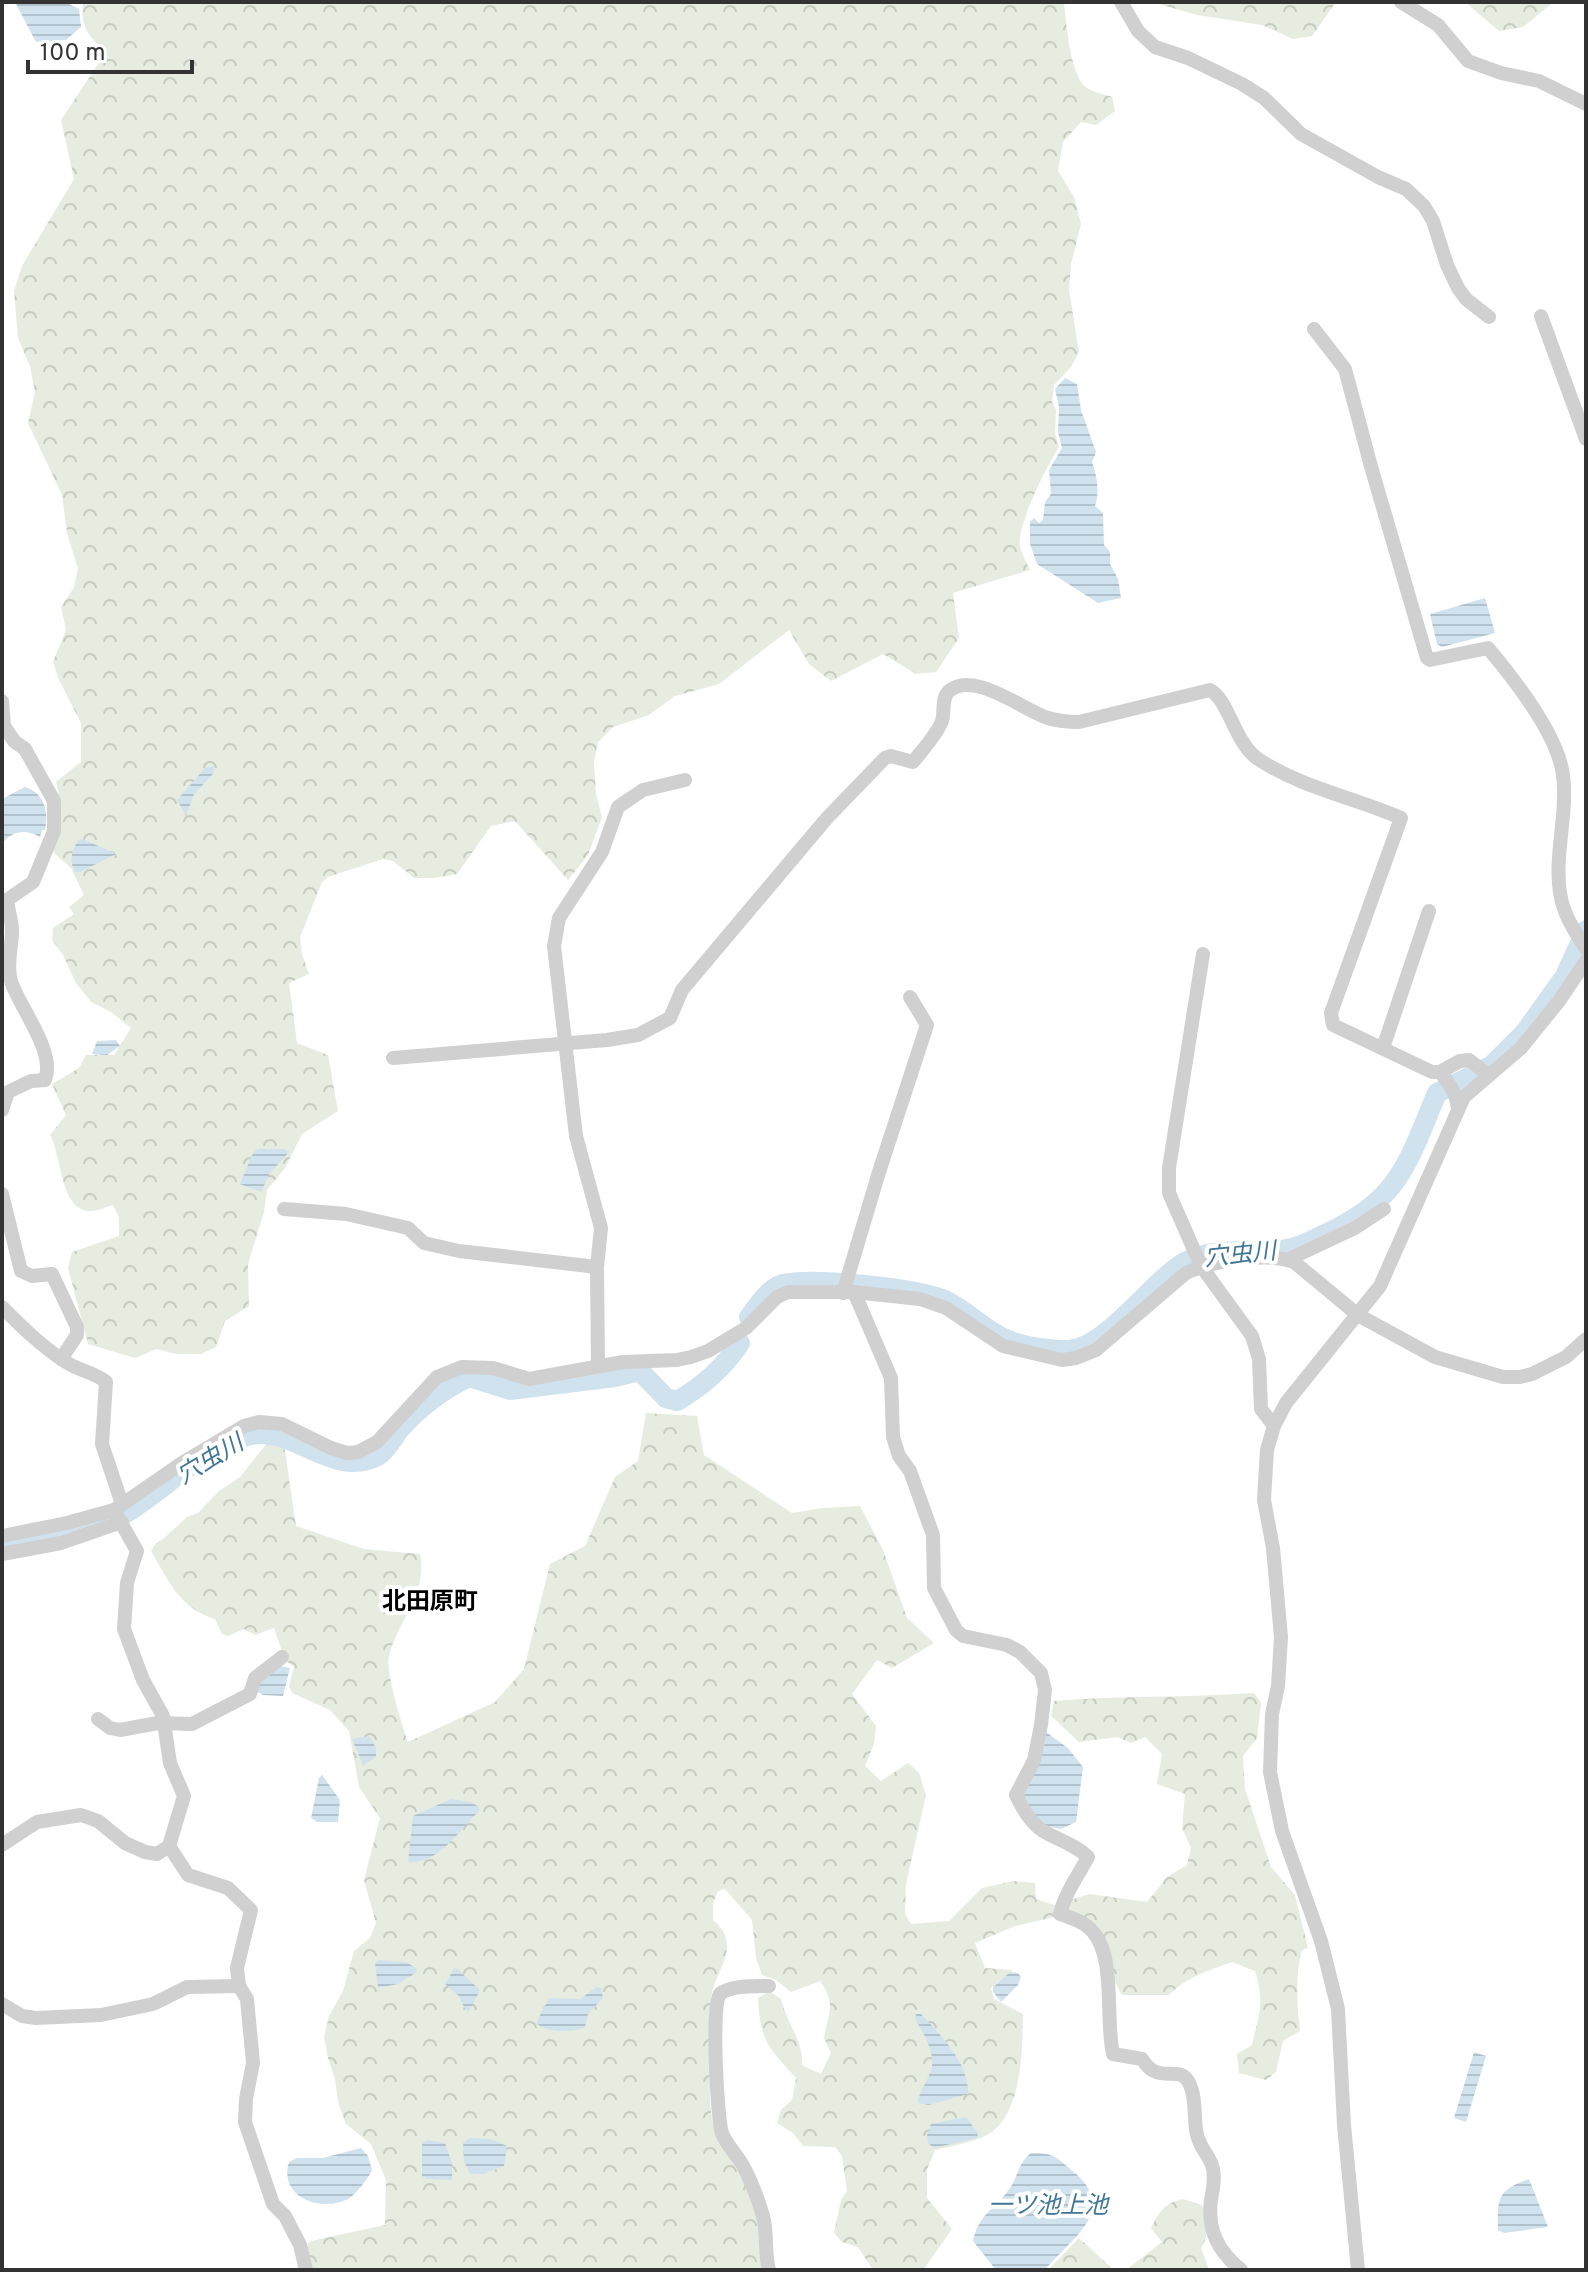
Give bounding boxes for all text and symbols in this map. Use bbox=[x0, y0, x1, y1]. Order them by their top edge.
scale bar bbox=[28, 24, 192, 74]
text: 100 m bbox=[40, 39, 106, 69]
water label: 穴虫川 bbox=[1203, 1237, 1281, 1275]
water label: 穴虫川 bbox=[172, 1428, 252, 1492]
district label: 北田原町 bbox=[382, 1588, 478, 1618]
water label: 一ツ池上池 bbox=[988, 2192, 1110, 2222]

